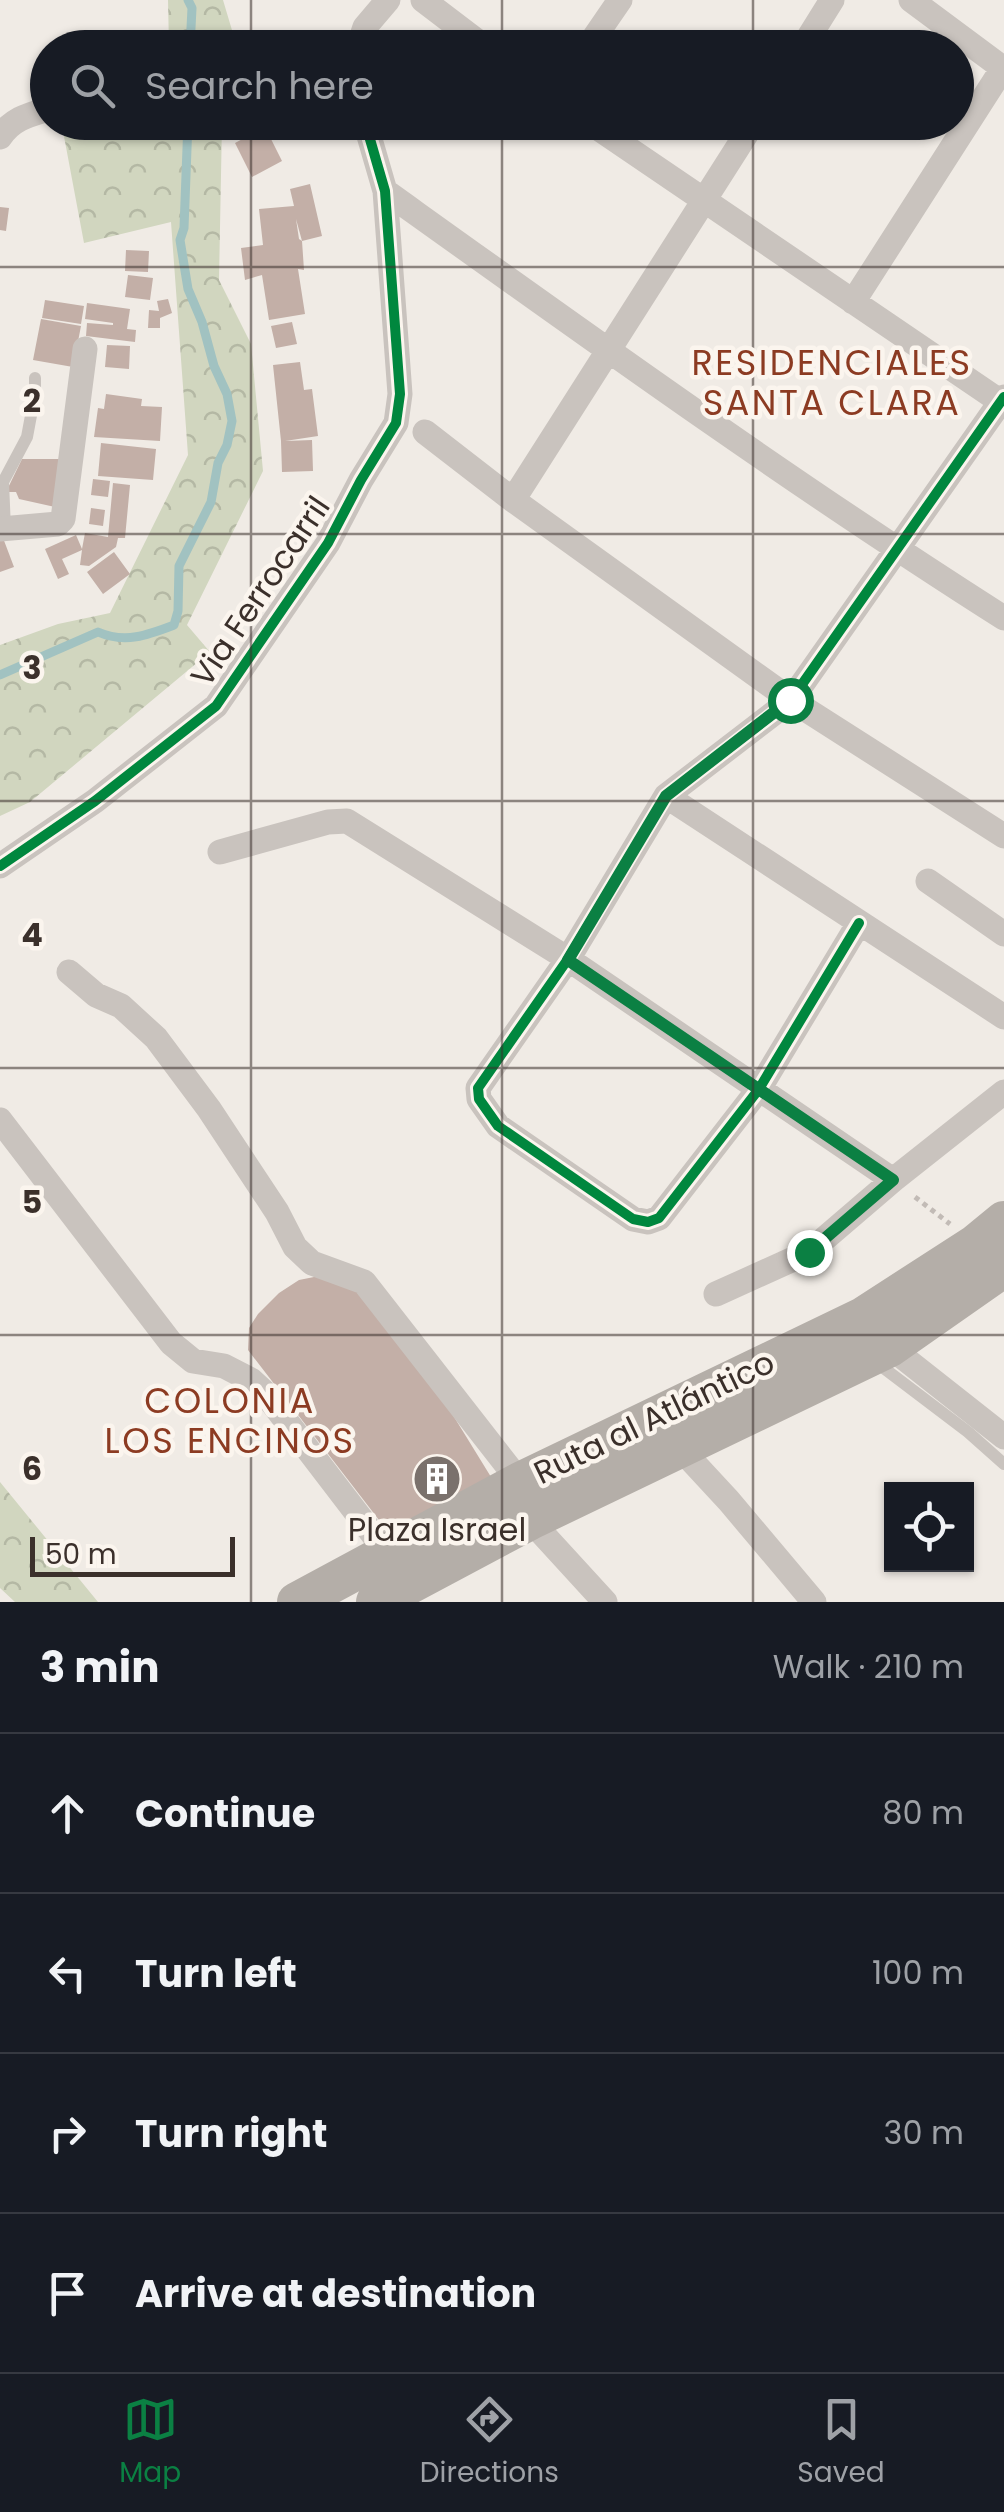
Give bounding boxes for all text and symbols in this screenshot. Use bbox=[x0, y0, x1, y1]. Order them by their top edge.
search box bbox=[30, 30, 974, 140]
icon: search bbox=[65, 58, 120, 113]
text: Search here bbox=[145, 59, 374, 112]
district label: RESIDENCIALES SANTA CLARA bbox=[691, 338, 973, 427]
text: 2 bbox=[23, 378, 41, 423]
street label: Via Ferrocarril bbox=[180, 487, 340, 695]
text: 3 bbox=[22, 645, 42, 690]
route start bbox=[768, 678, 814, 724]
text: 4 bbox=[21, 912, 43, 957]
text: 5 bbox=[22, 1179, 42, 1224]
route end bbox=[787, 1230, 833, 1276]
street label: Ruta al Atlántico bbox=[526, 1339, 782, 1495]
district label: COLONIA LOS ENCINOS bbox=[105, 1376, 355, 1465]
text: 6 bbox=[22, 1446, 42, 1491]
building icon: Plaza Israel bbox=[411, 1453, 463, 1505]
map controls bbox=[884, 1482, 974, 1572]
button: locate bbox=[884, 1482, 974, 1572]
place label: Plaza Israel bbox=[348, 1507, 526, 1552]
scale bar bbox=[30, 1532, 235, 1576]
text: 50 m bbox=[45, 1535, 116, 1574]
text: 3 min bbox=[40, 1638, 160, 1697]
text: Walk · 210 m bbox=[773, 1644, 964, 1689]
icon: ahead bbox=[40, 1786, 95, 1841]
text: Continue bbox=[135, 1787, 315, 1840]
text: 80 m bbox=[882, 1790, 964, 1835]
icon: left bbox=[40, 1946, 95, 2001]
text: Turn left bbox=[135, 1947, 297, 2000]
text: 100 m bbox=[872, 1950, 964, 1995]
icon: right bbox=[40, 2106, 95, 2161]
text: Turn right bbox=[135, 2107, 327, 2160]
text: 30 m bbox=[884, 2110, 964, 2155]
icon: arrive bbox=[40, 2266, 95, 2321]
text: Arrive at destination bbox=[135, 2267, 536, 2320]
tab: Map bbox=[119, 2392, 181, 2494]
tab: Directions bbox=[420, 2392, 559, 2494]
tab: Saved bbox=[797, 2392, 885, 2494]

